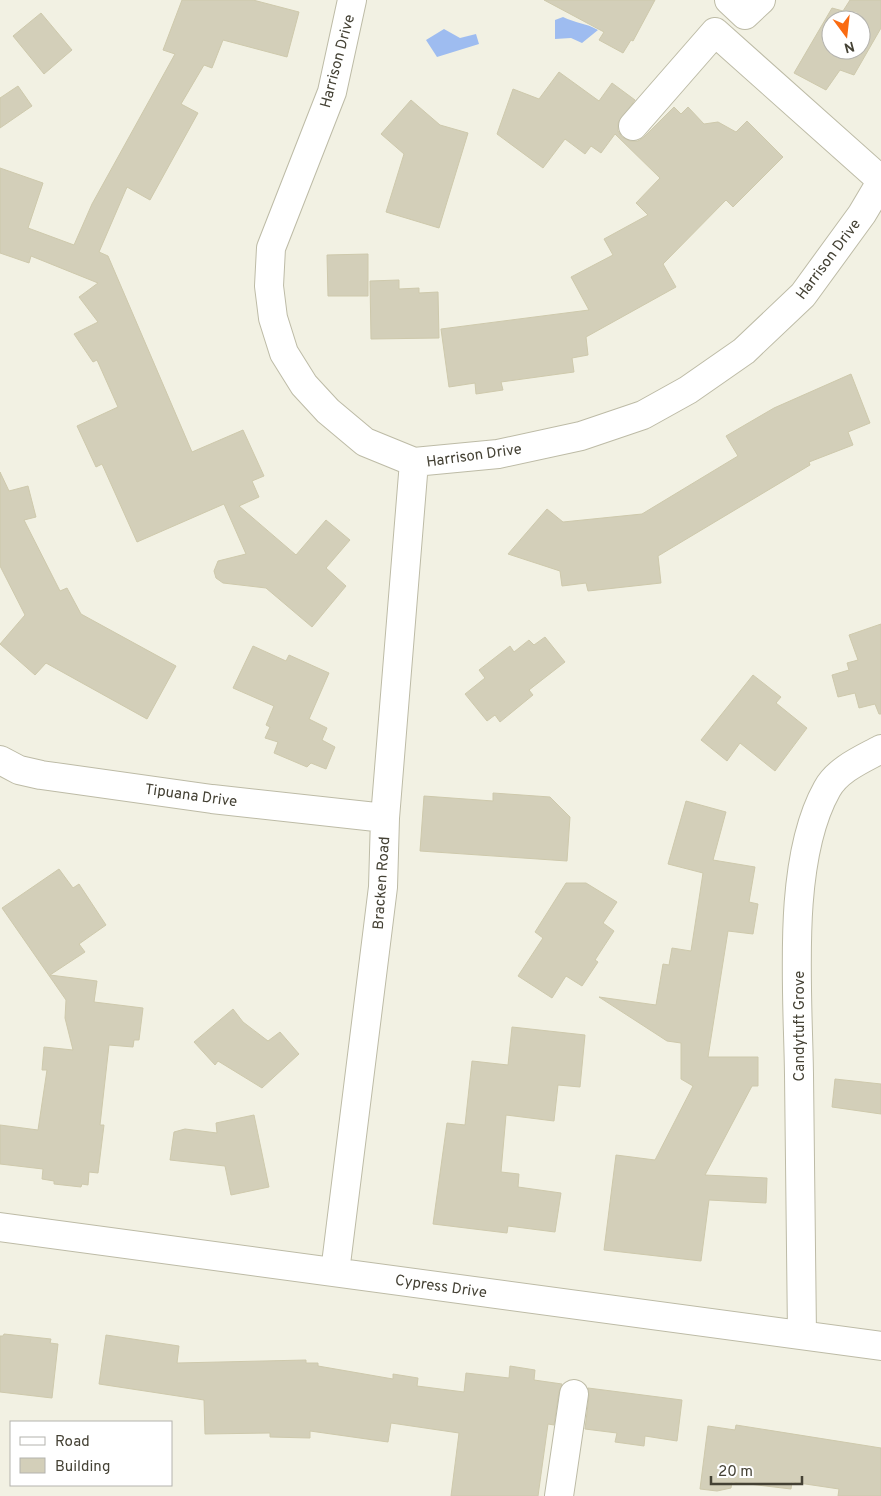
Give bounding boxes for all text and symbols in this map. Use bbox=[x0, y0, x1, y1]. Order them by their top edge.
north arrow bbox=[821, 10, 871, 60]
street label: Harrison Drive bbox=[317, 12, 360, 110]
text: N bbox=[842, 37, 856, 56]
street label: Harrison Drive bbox=[793, 216, 866, 304]
street label: Harrison Drive bbox=[425, 440, 523, 473]
street label: Tipuana Drive bbox=[143, 781, 238, 812]
street label: Bracken Road bbox=[370, 836, 395, 930]
street label: Candytuft Grove bbox=[791, 971, 810, 1081]
street label: Cypress Drive bbox=[394, 1272, 488, 1303]
legend bbox=[10, 1421, 172, 1486]
text: Road bbox=[55, 1433, 90, 1452]
scale bar bbox=[711, 1454, 802, 1486]
text: Building bbox=[55, 1458, 110, 1477]
text: 20 m bbox=[718, 1463, 753, 1482]

